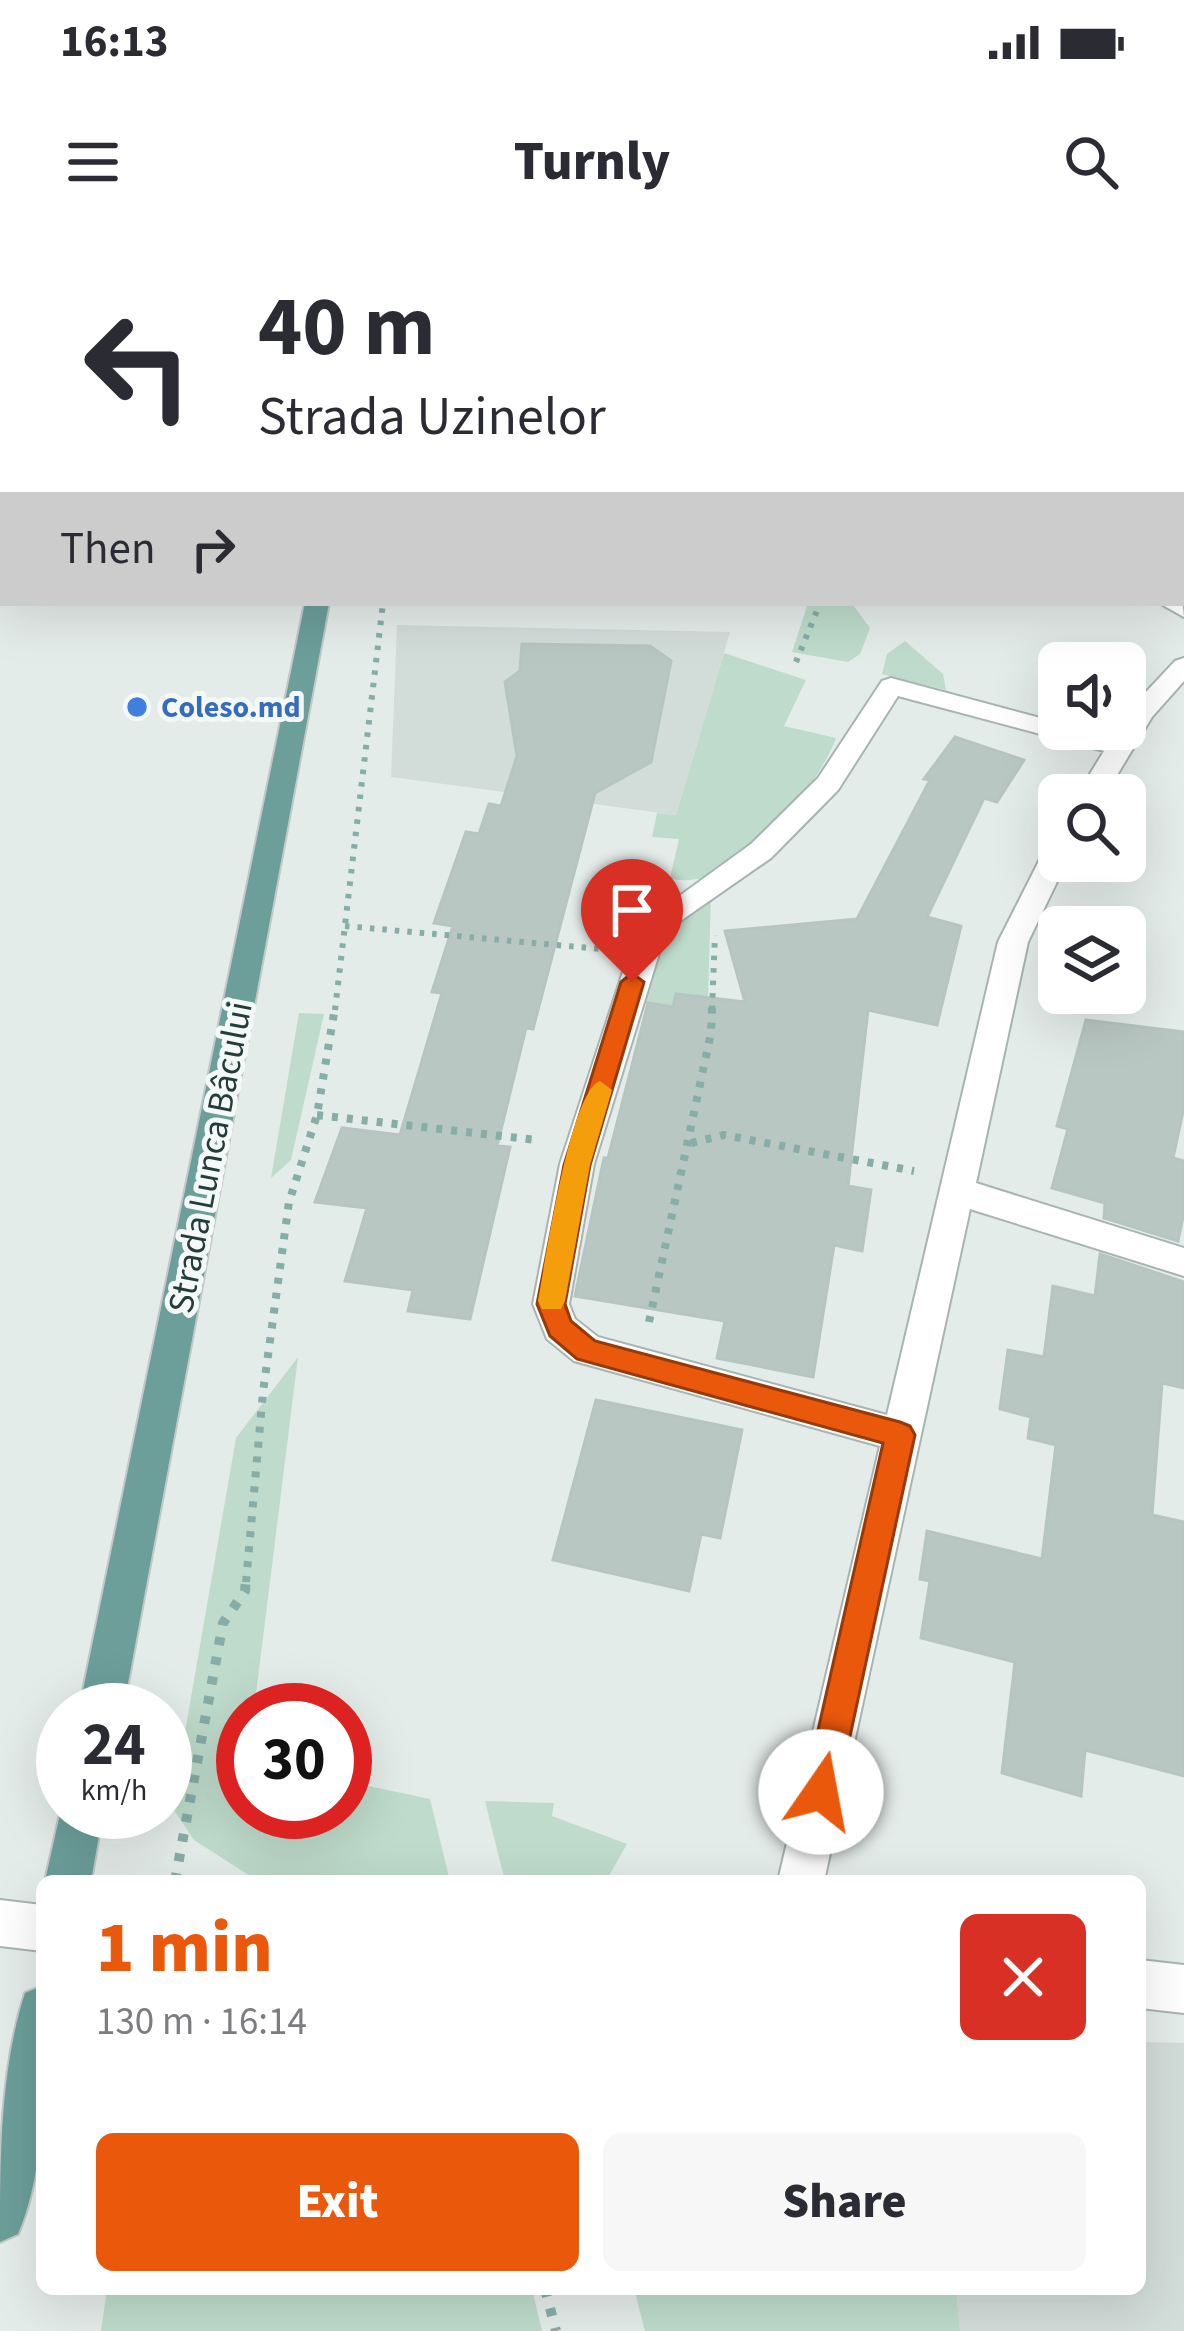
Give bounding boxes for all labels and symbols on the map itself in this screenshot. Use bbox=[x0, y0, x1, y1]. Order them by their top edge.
place label: Coleso.md bbox=[161, 686, 301, 729]
marker: Coleso.md bbox=[124, 694, 150, 720]
pin bbox=[581, 859, 683, 982]
street label: Strada Lunca Bâcului bbox=[155, 997, 266, 1317]
speed limit sign: 30 bbox=[216, 1683, 372, 1839]
position arrow bbox=[758, 1729, 884, 1855]

